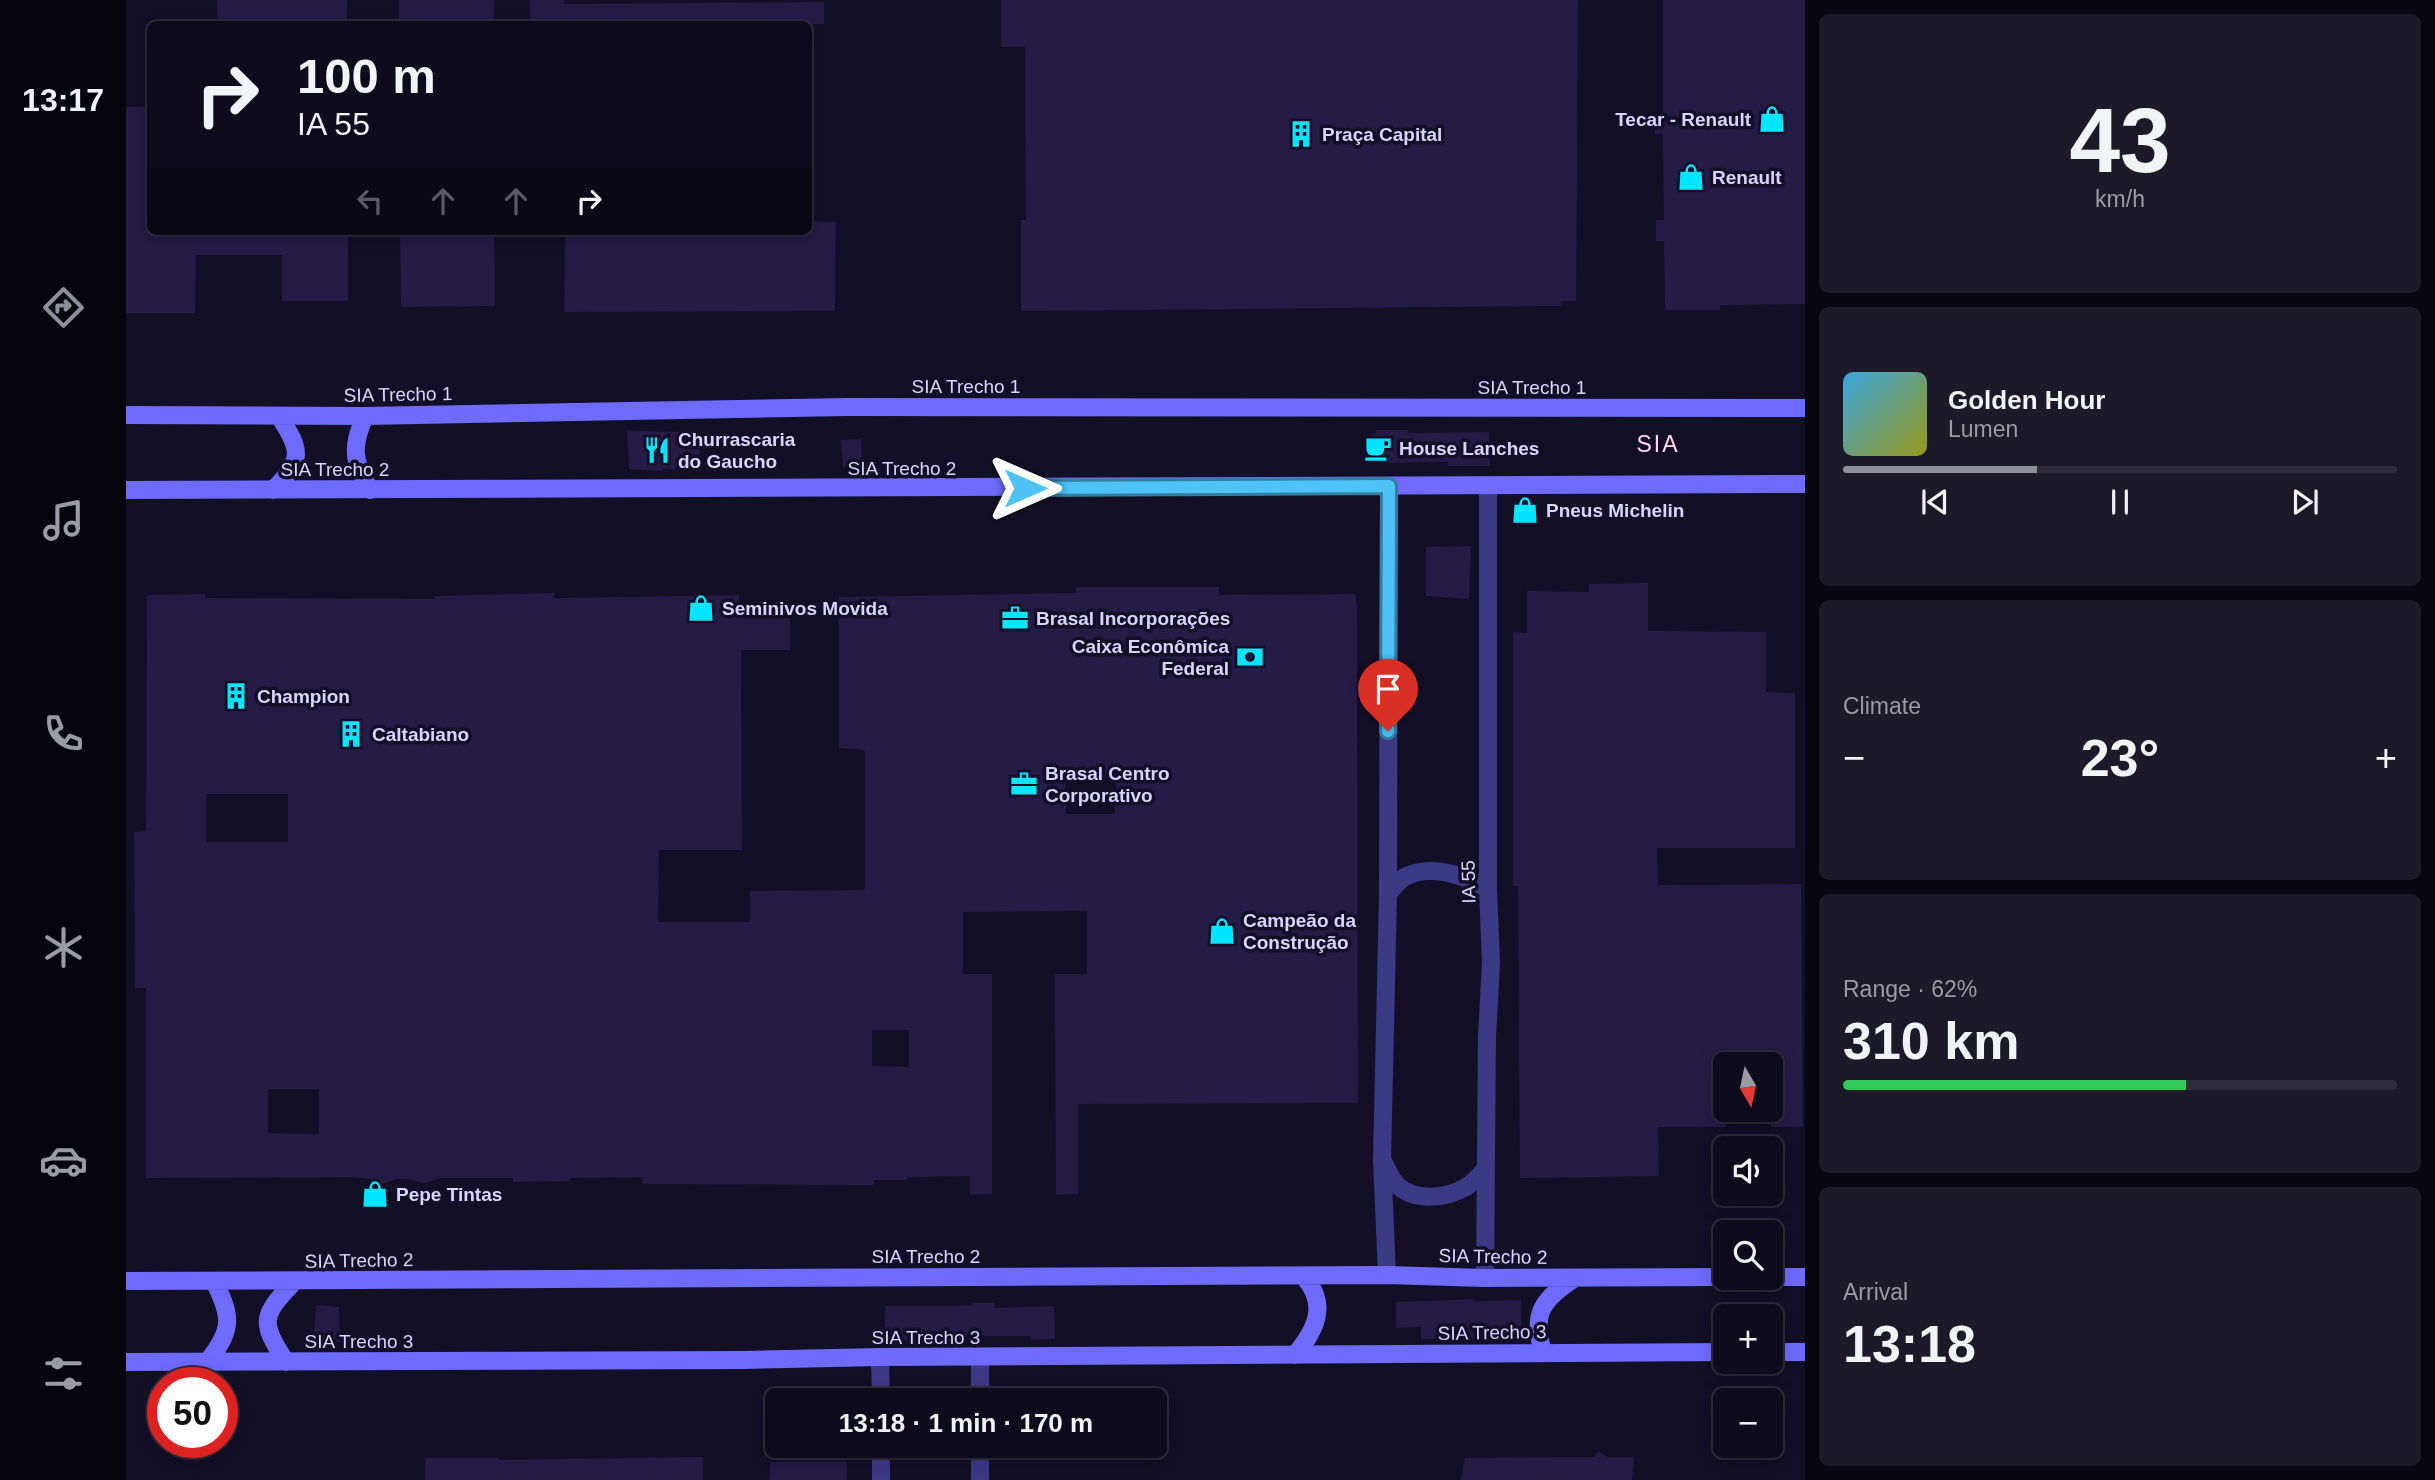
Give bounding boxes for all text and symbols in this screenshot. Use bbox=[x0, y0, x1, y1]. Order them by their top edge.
icon: right bbox=[182, 49, 273, 140]
text: 100 m bbox=[297, 49, 436, 103]
text: 13:17 bbox=[22, 82, 104, 118]
text: 43 bbox=[2069, 90, 2171, 191]
shop icon: Tecar - Renault bbox=[1757, 104, 1787, 134]
text: IA 55 bbox=[297, 106, 370, 142]
place label: Tecar - Renault bbox=[1615, 109, 1752, 130]
building icon: Praça Capital bbox=[1286, 119, 1316, 149]
place label: Praça Capital bbox=[1322, 124, 1442, 145]
shop icon: Renault bbox=[1676, 162, 1706, 192]
place label: Renault bbox=[1712, 167, 1782, 188]
icon: left bbox=[351, 182, 389, 220]
icon: ahead bbox=[424, 182, 462, 220]
icon: ahead bbox=[497, 182, 535, 220]
icon: right bbox=[570, 182, 608, 220]
text: km/h bbox=[2095, 186, 2145, 212]
icon: directions bbox=[39, 283, 88, 332]
street label: SIA Trecho 1 bbox=[912, 376, 1020, 397]
street label: SIA Trecho 1 bbox=[1478, 377, 1586, 398]
street label: SIA Trecho 1 bbox=[343, 383, 453, 406]
text: Golden Hour bbox=[1948, 385, 2105, 415]
text: Lumen bbox=[1948, 416, 2018, 442]
place label: Churrascaria do Gaucho bbox=[678, 429, 796, 472]
district label: SIA bbox=[1636, 431, 1680, 457]
cafe icon: House Lanches bbox=[1363, 433, 1393, 463]
restaurant icon: Churrascaria do Gaucho bbox=[642, 435, 672, 465]
place label: House Lanches bbox=[1399, 438, 1539, 459]
position arrow bbox=[988, 451, 1062, 525]
street label: SIA Trecho 2 bbox=[848, 458, 956, 479]
street label: SIA Trecho 2 bbox=[281, 459, 389, 480]
icon: previous bbox=[1916, 483, 1954, 521]
icon: pause bbox=[2101, 483, 2139, 521]
icon: next bbox=[2286, 483, 2324, 521]
shop icon: Pneus Michelin bbox=[1510, 495, 1540, 525]
icon: music bbox=[39, 496, 88, 545]
place label: Pneus Michelin bbox=[1546, 500, 1684, 521]
shop icon: Seminivos Movida bbox=[686, 593, 716, 623]
place label: Seminivos Movida bbox=[722, 598, 888, 619]
office icon: Brasal Incorporações bbox=[1000, 603, 1030, 633]
place label: Brasal Incorporações bbox=[1036, 608, 1230, 629]
place label: Caixa Econômica Federal bbox=[1072, 636, 1229, 679]
bank icon: Caixa Econômica Federal bbox=[1235, 642, 1265, 672]
pin bbox=[1358, 659, 1418, 731]
icon: arrive bbox=[1369, 670, 1407, 708]
building icon: Champion bbox=[221, 681, 251, 711]
place label: Champion bbox=[257, 686, 350, 707]
text: Climate bbox=[1843, 693, 1921, 719]
icon: phone bbox=[39, 709, 88, 758]
building icon: Caltabiano bbox=[336, 719, 366, 749]
place label: Caltabiano bbox=[372, 724, 469, 745]
text: 23° bbox=[2081, 729, 2159, 787]
text: − bbox=[1843, 737, 1865, 779]
text: + bbox=[2375, 737, 2397, 779]
place label: Brasal Centro Corporativo bbox=[1045, 763, 1170, 806]
office icon: Brasal Centro Corporativo bbox=[1009, 769, 1039, 799]
street label: IA 55 bbox=[1458, 860, 1479, 904]
place label: Campeão da Construção bbox=[1243, 910, 1356, 953]
shop icon: Campeão da Construção bbox=[1207, 916, 1237, 946]
icon: climate bbox=[39, 923, 88, 972]
text: Range · 62% bbox=[1843, 976, 1977, 1002]
text: 310 km bbox=[1843, 1012, 2019, 1070]
north arrow bbox=[1713, 1052, 1783, 1122]
map controls bbox=[1713, 1052, 1783, 1458]
icon: car bbox=[39, 1136, 88, 1185]
button: sound bbox=[1713, 1136, 1783, 1206]
shop icon: Pepe Tintas bbox=[360, 1179, 390, 1209]
place label: Pepe Tintas bbox=[396, 1184, 502, 1205]
button: search bbox=[1713, 1220, 1783, 1290]
street label: SIA Trecho 2 bbox=[1438, 1245, 1548, 1268]
street label: SIA Trecho 2 bbox=[872, 1246, 980, 1267]
street label: SIA Trecho 2 bbox=[304, 1249, 414, 1272]
text: Arrival bbox=[1843, 1279, 1908, 1305]
button: + bbox=[1713, 1304, 1783, 1374]
text: 13:18 bbox=[1843, 1315, 1976, 1373]
street label: SIA Trecho 3 bbox=[1437, 1321, 1547, 1344]
street label: SIA Trecho 3 bbox=[872, 1327, 980, 1348]
street label: SIA Trecho 3 bbox=[305, 1331, 413, 1352]
icon: filters bbox=[39, 1349, 88, 1398]
speed limit sign: 50 bbox=[147, 1367, 238, 1458]
button: − bbox=[1713, 1388, 1783, 1458]
text: 13:18 · 1 min · 170 m bbox=[839, 1408, 1093, 1438]

